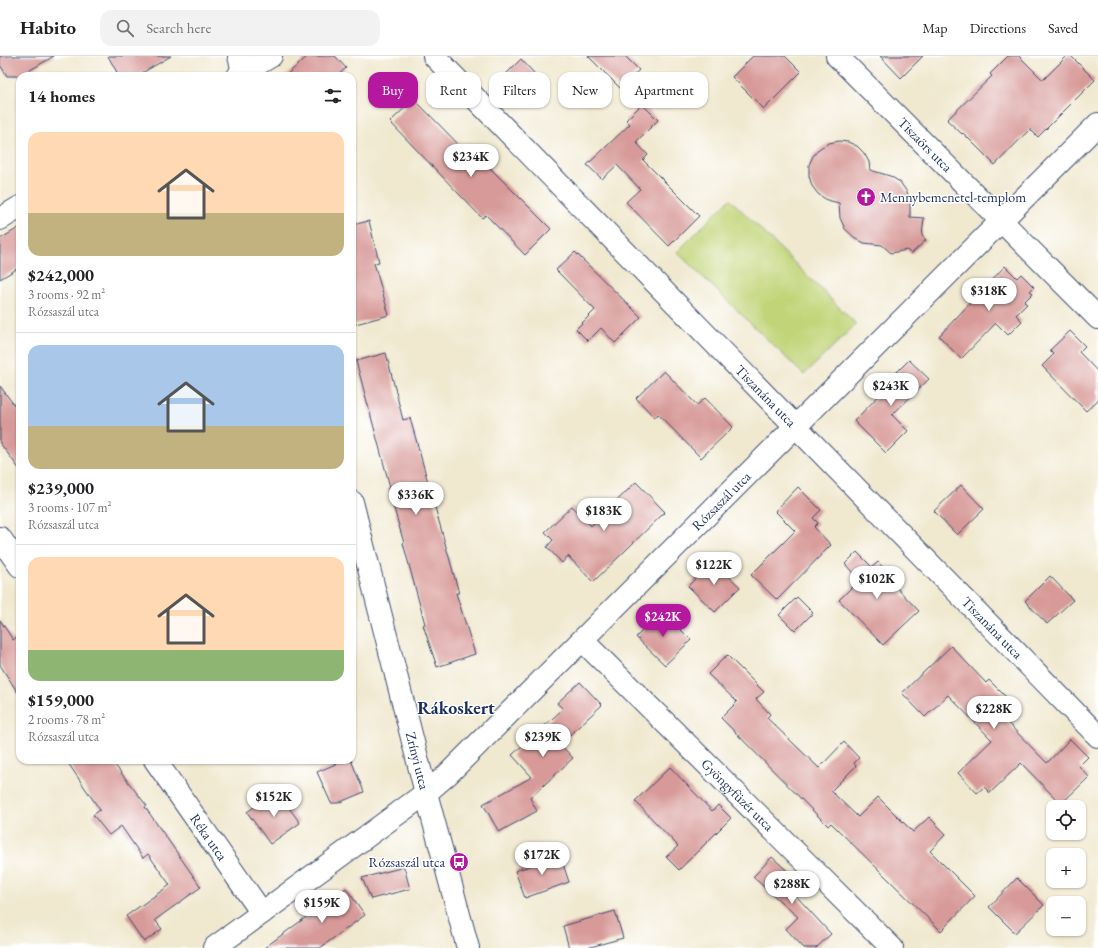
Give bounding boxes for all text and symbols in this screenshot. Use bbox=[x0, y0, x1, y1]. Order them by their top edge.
search box bbox=[100, 10, 380, 46]
text: Habito bbox=[20, 15, 76, 40]
icon: search bbox=[114, 17, 136, 39]
text: Search here bbox=[146, 18, 211, 37]
text: Map bbox=[922, 19, 948, 37]
text: Directions bbox=[970, 19, 1026, 37]
text: Saved bbox=[1048, 19, 1078, 37]
chip: Buy bbox=[368, 72, 418, 108]
chip: Rent bbox=[426, 72, 481, 108]
chip: Filters bbox=[489, 72, 550, 108]
chip: New bbox=[558, 72, 612, 108]
chip: Apartment bbox=[620, 72, 708, 108]
text: 14 homes bbox=[28, 85, 95, 107]
icon: filters bbox=[322, 85, 344, 107]
street label: Tiszaörs utca bbox=[894, 113, 957, 176]
pin: $234K bbox=[443, 144, 499, 178]
text: $234K bbox=[453, 148, 489, 165]
icon: home bbox=[150, 158, 222, 230]
church icon: Mennybemenetel-templom bbox=[855, 186, 877, 208]
place label: Mennybemenetel-templom bbox=[880, 188, 1026, 206]
text: $242,000 bbox=[28, 264, 94, 286]
pin: $318K bbox=[961, 278, 1017, 312]
text: $318K bbox=[971, 282, 1007, 299]
text: 3 rooms · 92 m² bbox=[28, 286, 105, 303]
text: Rózsaszál utca bbox=[28, 303, 99, 320]
street label: Tiszanána utca bbox=[731, 361, 801, 431]
icon: home bbox=[150, 371, 222, 443]
pin: $243K bbox=[863, 373, 919, 407]
text: $243K bbox=[873, 377, 909, 394]
street label: Rózsaszál utca bbox=[688, 467, 755, 534]
text: $239,000 bbox=[28, 477, 94, 499]
pin: $336K bbox=[388, 482, 444, 516]
text: $336K bbox=[398, 486, 434, 503]
pin: $183K bbox=[576, 498, 632, 532]
text: 3 rooms · 107 m² bbox=[28, 499, 112, 516]
text: $183K bbox=[586, 502, 622, 519]
text: Rózsaszál utca bbox=[28, 516, 99, 533]
pin: $122K bbox=[686, 552, 742, 586]
text: $122K bbox=[696, 556, 732, 573]
pin: $102K bbox=[849, 566, 905, 600]
text: $102K bbox=[859, 570, 895, 587]
icon: home bbox=[150, 583, 222, 655]
street label: Tiszanána utca bbox=[958, 593, 1027, 663]
pin: $242K bbox=[635, 604, 691, 638]
text: $242K bbox=[645, 608, 681, 625]
text: $159,000 bbox=[28, 689, 94, 711]
district label: Rákoskert bbox=[417, 696, 495, 719]
pin: $228K bbox=[966, 696, 1022, 730]
text: $228K bbox=[976, 700, 1012, 717]
text: 2 rooms · 78 m² bbox=[28, 711, 105, 728]
pin: $239K bbox=[515, 724, 571, 758]
text: Rózsaszál utca bbox=[28, 728, 99, 745]
text: $239K bbox=[525, 728, 561, 745]
street label: Zrínyi utca bbox=[402, 730, 434, 792]
street label: Gyöngyfüzér utca bbox=[697, 755, 778, 835]
pin: $152K bbox=[246, 784, 302, 818]
text: $152K bbox=[256, 788, 292, 805]
map controls bbox=[1046, 800, 1086, 936]
button: locate bbox=[1046, 800, 1086, 840]
street label: Réka utca bbox=[186, 810, 232, 864]
pin: $172K bbox=[514, 842, 570, 876]
text: $172K bbox=[524, 846, 560, 863]
button: + bbox=[1046, 848, 1086, 888]
bus stop icon: Rózsaszál utca bbox=[448, 851, 470, 873]
place label: Rózsaszál utca bbox=[369, 853, 445, 871]
pin: $288K bbox=[764, 871, 820, 905]
text: $288K bbox=[774, 875, 810, 892]
pin: $159K bbox=[294, 890, 350, 924]
text: $159K bbox=[304, 894, 340, 911]
button: − bbox=[1046, 896, 1086, 936]

